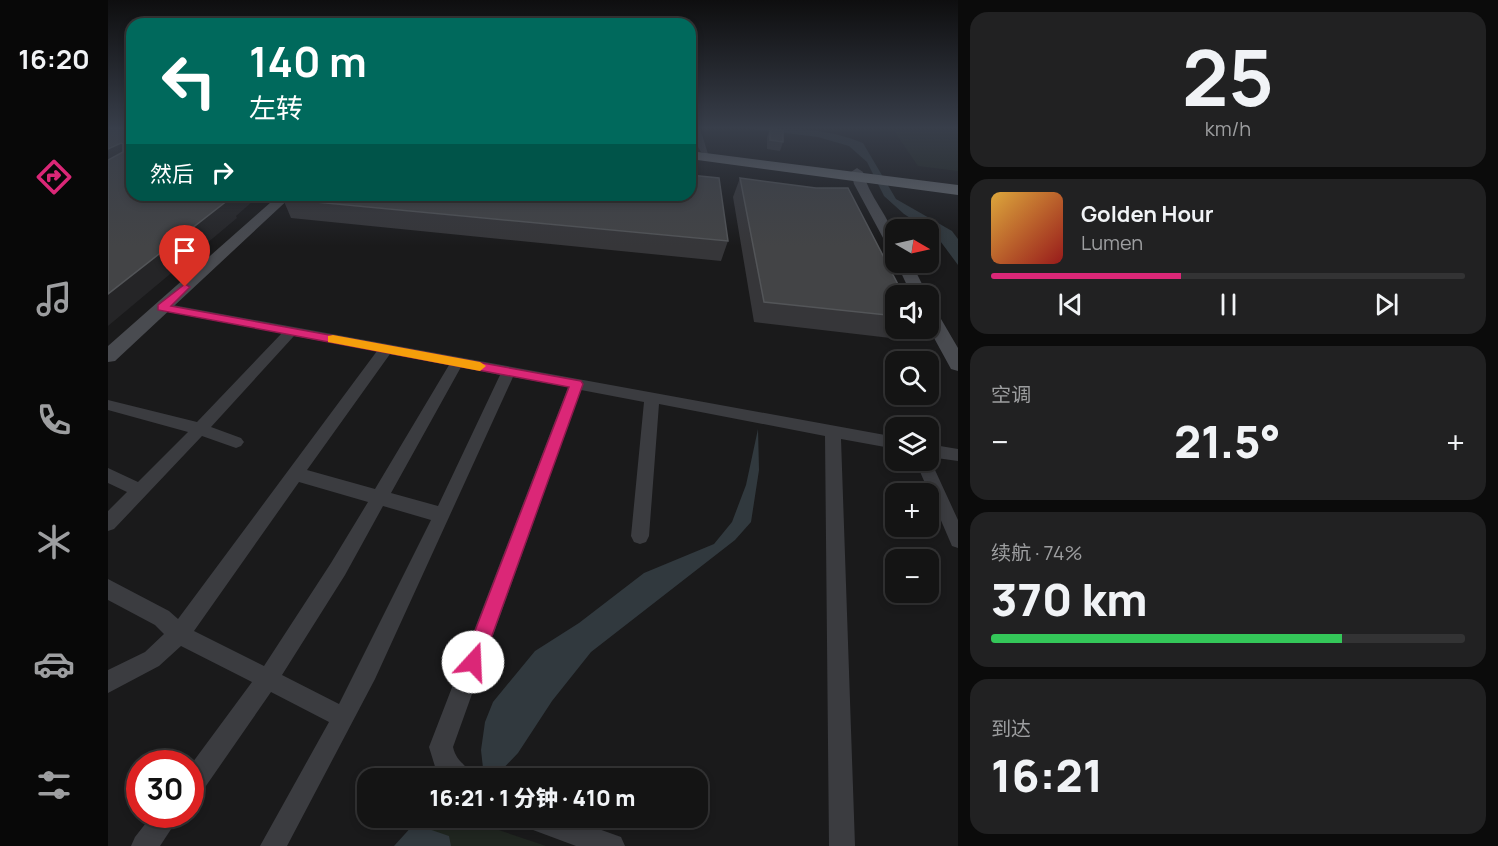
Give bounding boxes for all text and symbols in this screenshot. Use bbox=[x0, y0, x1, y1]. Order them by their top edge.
text: 25 bbox=[1182, 23, 1274, 129]
text: 140 m bbox=[249, 32, 367, 90]
text: 16:20 bbox=[18, 40, 90, 77]
icon: left bbox=[150, 42, 228, 120]
text: 左转 bbox=[249, 89, 303, 126]
text: km/h bbox=[1205, 115, 1251, 142]
icon: directions bbox=[33, 156, 75, 198]
icon: right bbox=[206, 156, 239, 189]
text: 然后 bbox=[150, 159, 194, 189]
text: Golden Hour bbox=[1081, 199, 1214, 229]
north arrow bbox=[885, 219, 939, 273]
map controls bbox=[885, 219, 939, 603]
pin bbox=[159, 225, 210, 287]
text: Lumen bbox=[1081, 229, 1143, 256]
icon: arrive bbox=[168, 234, 201, 267]
icon: music bbox=[33, 278, 75, 320]
button: sound bbox=[885, 285, 939, 339]
icon: previous bbox=[1054, 288, 1087, 321]
icon: pause bbox=[1212, 288, 1245, 321]
icon: next bbox=[1370, 288, 1403, 321]
button: search bbox=[885, 351, 939, 405]
text: 空调 bbox=[991, 381, 1031, 408]
icon: phone bbox=[33, 399, 75, 441]
text: 21.5° bbox=[1174, 410, 1281, 472]
button: layers bbox=[885, 417, 939, 471]
text: − bbox=[991, 419, 1009, 464]
text: + bbox=[1446, 419, 1465, 464]
button: + bbox=[885, 483, 939, 537]
icon: climate bbox=[33, 521, 75, 563]
text: 续航 · 74% bbox=[991, 539, 1083, 566]
button: − bbox=[885, 549, 939, 603]
text: 370 km bbox=[991, 568, 1147, 630]
position arrow bbox=[441, 630, 505, 694]
icon: car bbox=[33, 643, 75, 685]
text: 到达 bbox=[991, 715, 1031, 742]
text: 16:21 bbox=[991, 744, 1103, 806]
speed limit sign: 30 bbox=[126, 750, 204, 828]
icon: filters bbox=[33, 764, 75, 806]
text: 16:21 · 1 分钟 · 410 m bbox=[429, 783, 636, 813]

